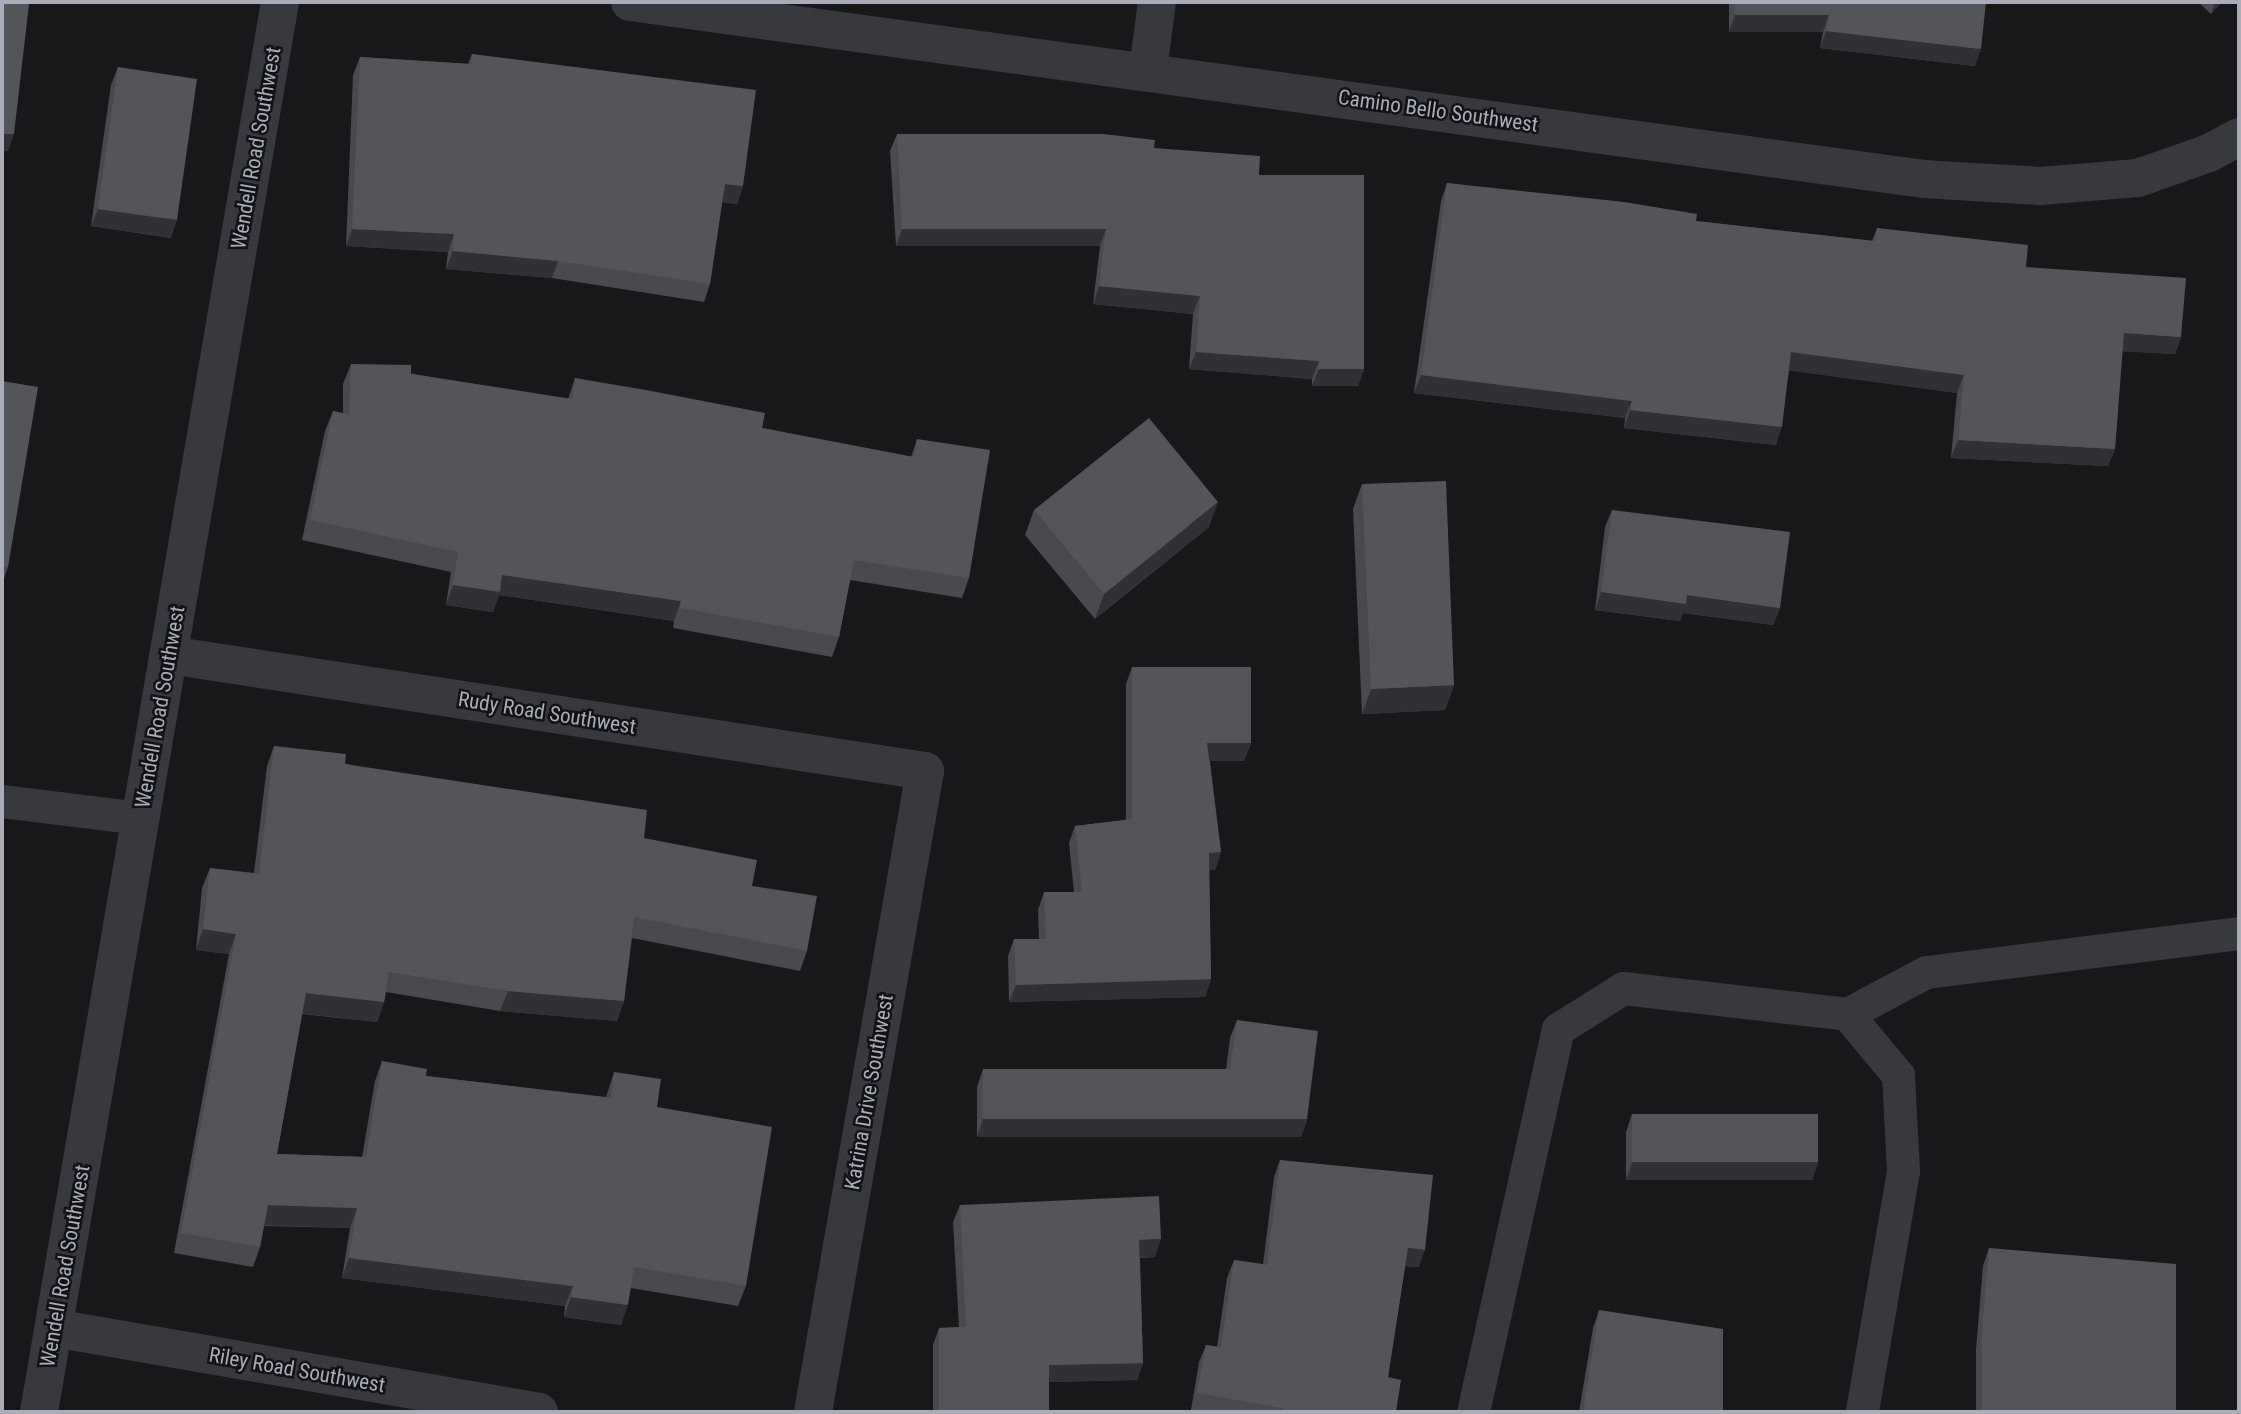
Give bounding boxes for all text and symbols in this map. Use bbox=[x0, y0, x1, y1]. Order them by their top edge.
street label: Wendell Road Southwest bbox=[226, 45, 286, 251]
street label: Camino Bello Southwest bbox=[1336, 84, 1540, 138]
street label: Wendell Road Southwest bbox=[130, 604, 190, 810]
street label: Rudy Road Southwest bbox=[456, 687, 638, 739]
street label: Katrina Drive Southwest bbox=[839, 992, 899, 1192]
street label: Wendell Road Southwest bbox=[35, 1163, 95, 1369]
street label: Riley Road Southwest bbox=[207, 1342, 387, 1398]

